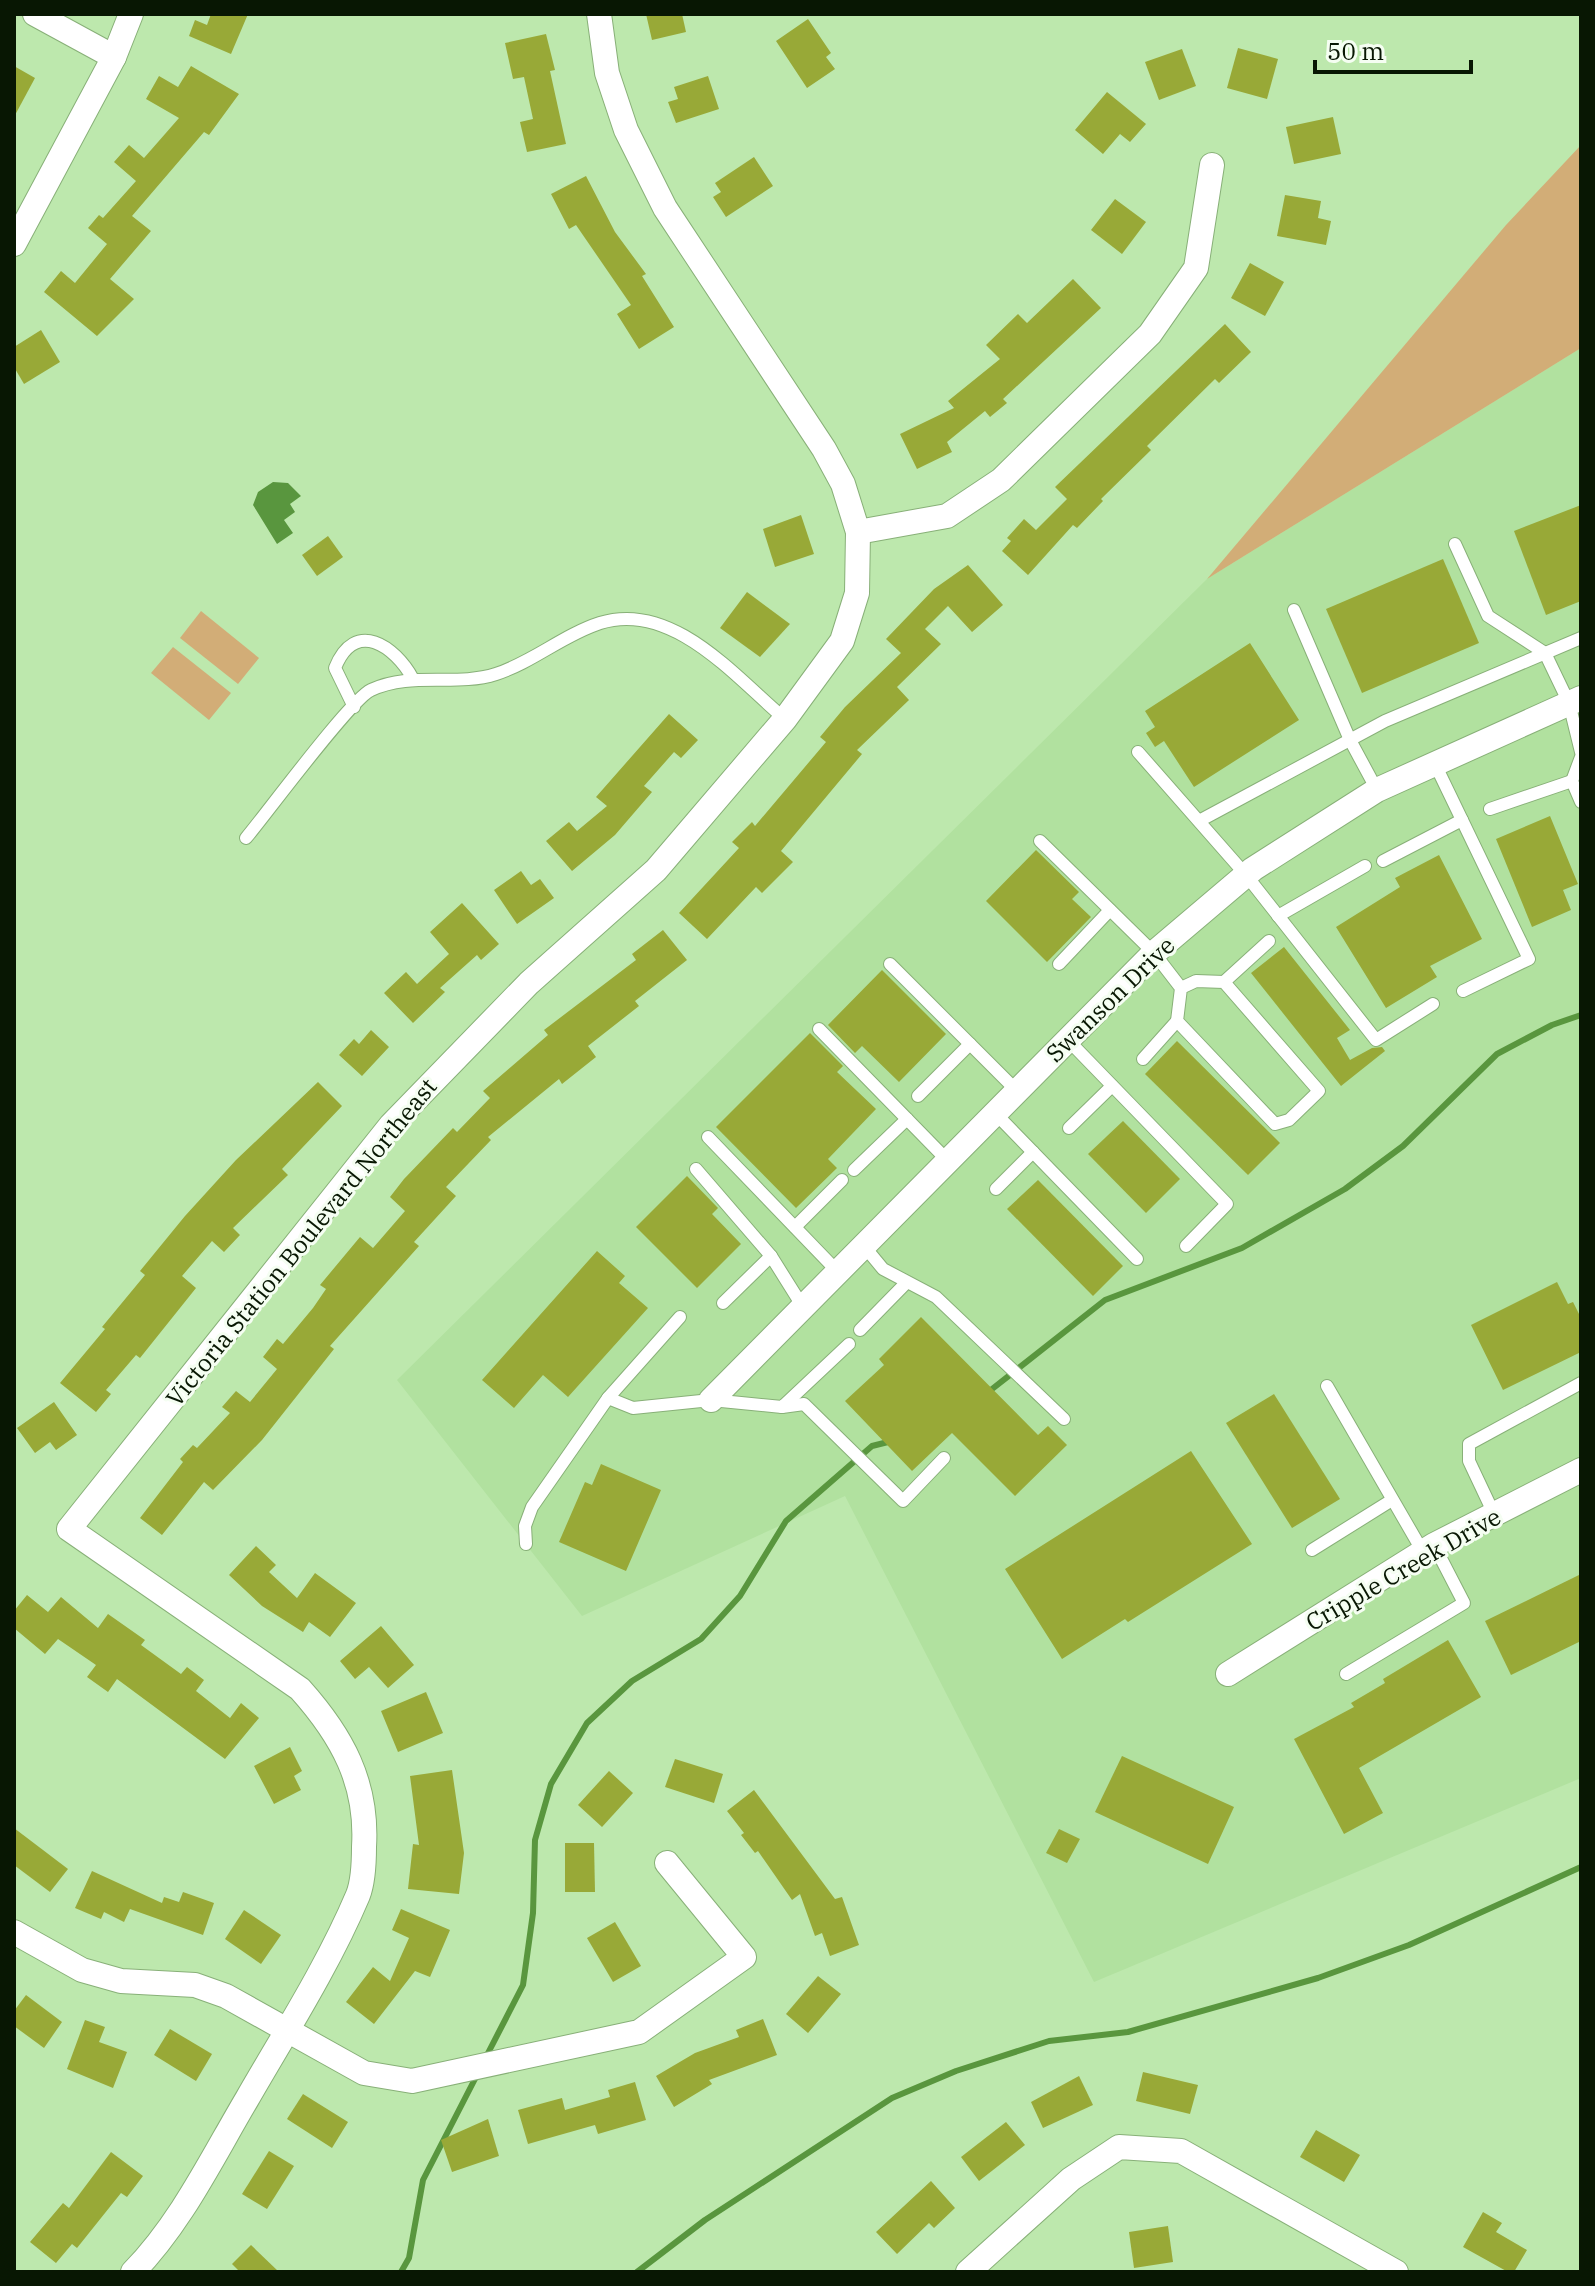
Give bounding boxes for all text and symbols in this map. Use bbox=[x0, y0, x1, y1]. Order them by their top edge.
scale bar bbox=[1315, 24, 1471, 74]
text: 50 m bbox=[1327, 35, 1384, 67]
street label: Swanson Drive bbox=[1039, 929, 1181, 1069]
street label: Victoria Station Boulevard Northeast bbox=[158, 1071, 444, 1413]
street label: Cripple Creek Drive bbox=[1300, 1500, 1506, 1638]

